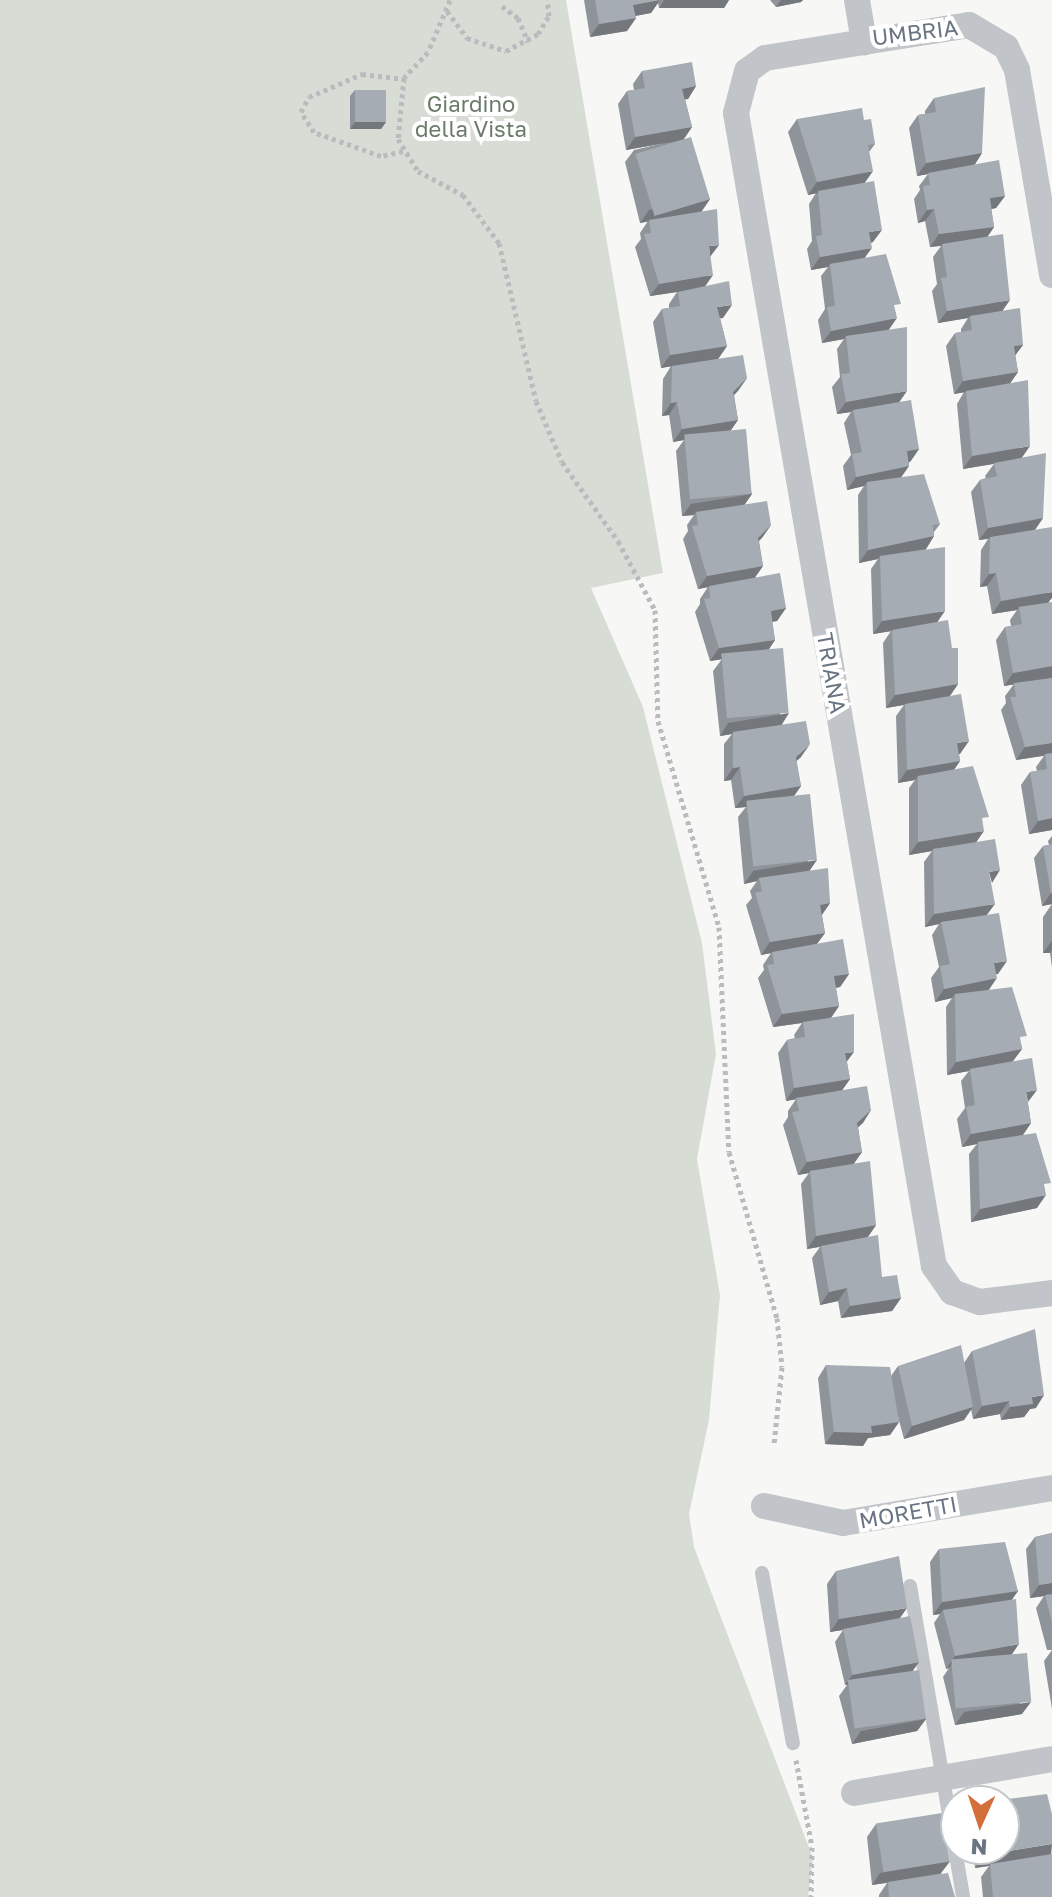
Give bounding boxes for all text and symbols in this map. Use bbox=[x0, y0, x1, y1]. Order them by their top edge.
street label: UMBRIA bbox=[871, 14, 959, 50]
park label: Giardino della Vista bbox=[415, 90, 527, 142]
street label: TRIANA bbox=[812, 630, 852, 716]
street label: MORETTI bbox=[857, 1490, 959, 1534]
north arrow bbox=[940, 1785, 1020, 1865]
text: N bbox=[970, 1834, 988, 1861]

